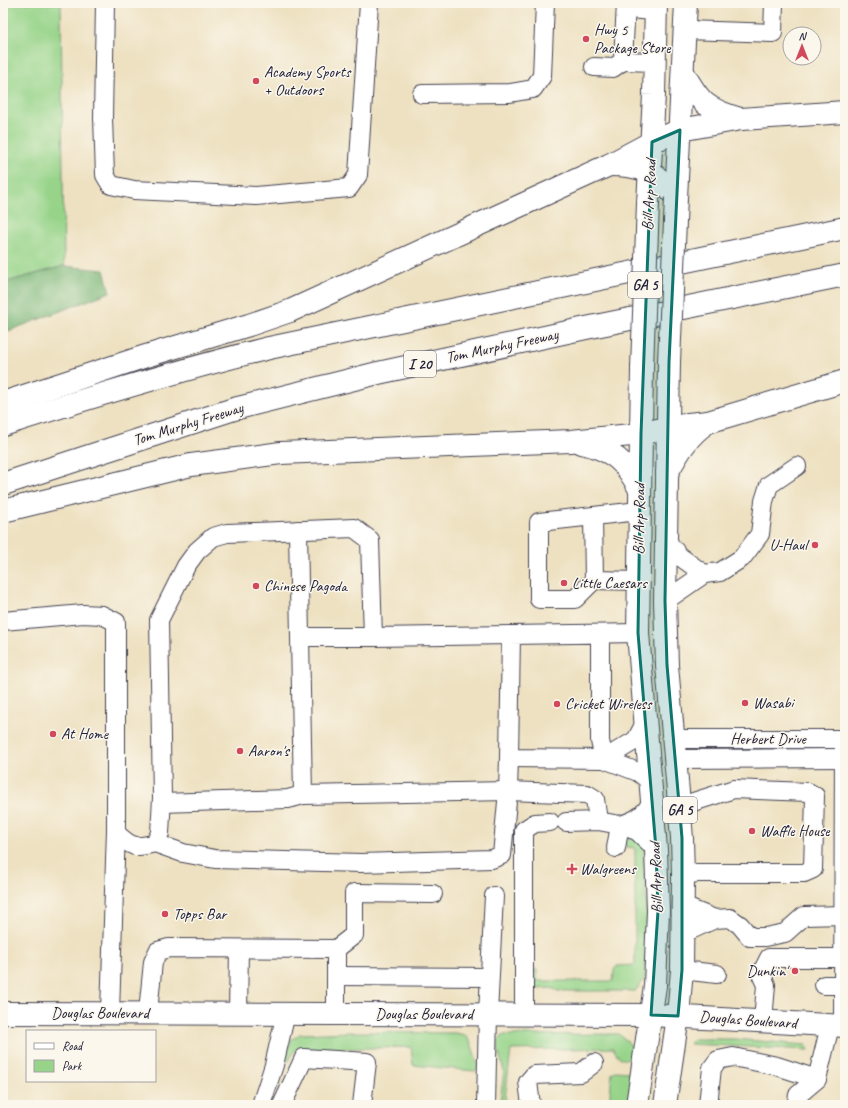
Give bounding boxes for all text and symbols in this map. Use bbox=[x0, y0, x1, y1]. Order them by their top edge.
place label: Hwy 5 Package Store bbox=[594, 20, 672, 58]
north arrow bbox=[782, 26, 822, 66]
text: N bbox=[799, 29, 808, 43]
marker: Hwy 5 Package Store bbox=[581, 34, 591, 44]
place label: Academy Sports + Outdoors bbox=[264, 62, 352, 100]
marker: Academy Sports + Outdoors bbox=[251, 76, 261, 86]
street label: Bill Arp Road bbox=[637, 156, 661, 231]
road number: GA 5 bbox=[628, 272, 662, 298]
street label: Tom Murphy Freeway bbox=[444, 324, 561, 368]
road number: I 20 bbox=[404, 351, 436, 377]
street label: Tom Murphy Freeway bbox=[131, 397, 247, 450]
street label: Bill Arp Road bbox=[628, 480, 650, 555]
place label: U-Haul bbox=[769, 535, 810, 555]
marker: U-Haul bbox=[810, 540, 820, 550]
place label: Little Caesars bbox=[572, 573, 648, 593]
place label: Chinese Pagoda bbox=[264, 576, 348, 596]
marker: Little Caesars bbox=[559, 578, 569, 588]
marker: Chinese Pagoda bbox=[251, 581, 261, 591]
place label: Wasabi bbox=[753, 693, 795, 713]
place label: Cricket Wireless bbox=[565, 694, 653, 714]
marker: Wasabi bbox=[740, 698, 750, 708]
marker: Cricket Wireless bbox=[552, 699, 562, 709]
place label: At Home bbox=[61, 724, 110, 744]
marker: At Home bbox=[48, 729, 58, 739]
street label: Herbert Drive bbox=[730, 729, 808, 749]
place label: Aaron's bbox=[248, 741, 291, 761]
marker: Aaron's bbox=[235, 746, 245, 756]
road number: GA 5 bbox=[663, 797, 697, 823]
place label: Waffle House bbox=[760, 821, 831, 841]
marker: Waffle House bbox=[747, 826, 757, 836]
street label: Bill Arp Road bbox=[645, 839, 667, 914]
place label: Walgreens bbox=[580, 859, 637, 879]
marker: Walgreens bbox=[567, 864, 577, 874]
place label: Topps Bar bbox=[173, 904, 229, 924]
marker: Topps Bar bbox=[160, 909, 170, 919]
place label: Dunkin' bbox=[747, 961, 790, 981]
marker: Dunkin' bbox=[790, 966, 800, 976]
street label: Douglas Boulevard bbox=[51, 1003, 151, 1023]
street label: Douglas Boulevard bbox=[375, 1004, 475, 1024]
street label: Douglas Boulevard bbox=[699, 1007, 800, 1034]
legend bbox=[26, 1030, 156, 1082]
text: Road bbox=[62, 1038, 84, 1054]
text: Park bbox=[62, 1058, 83, 1074]

